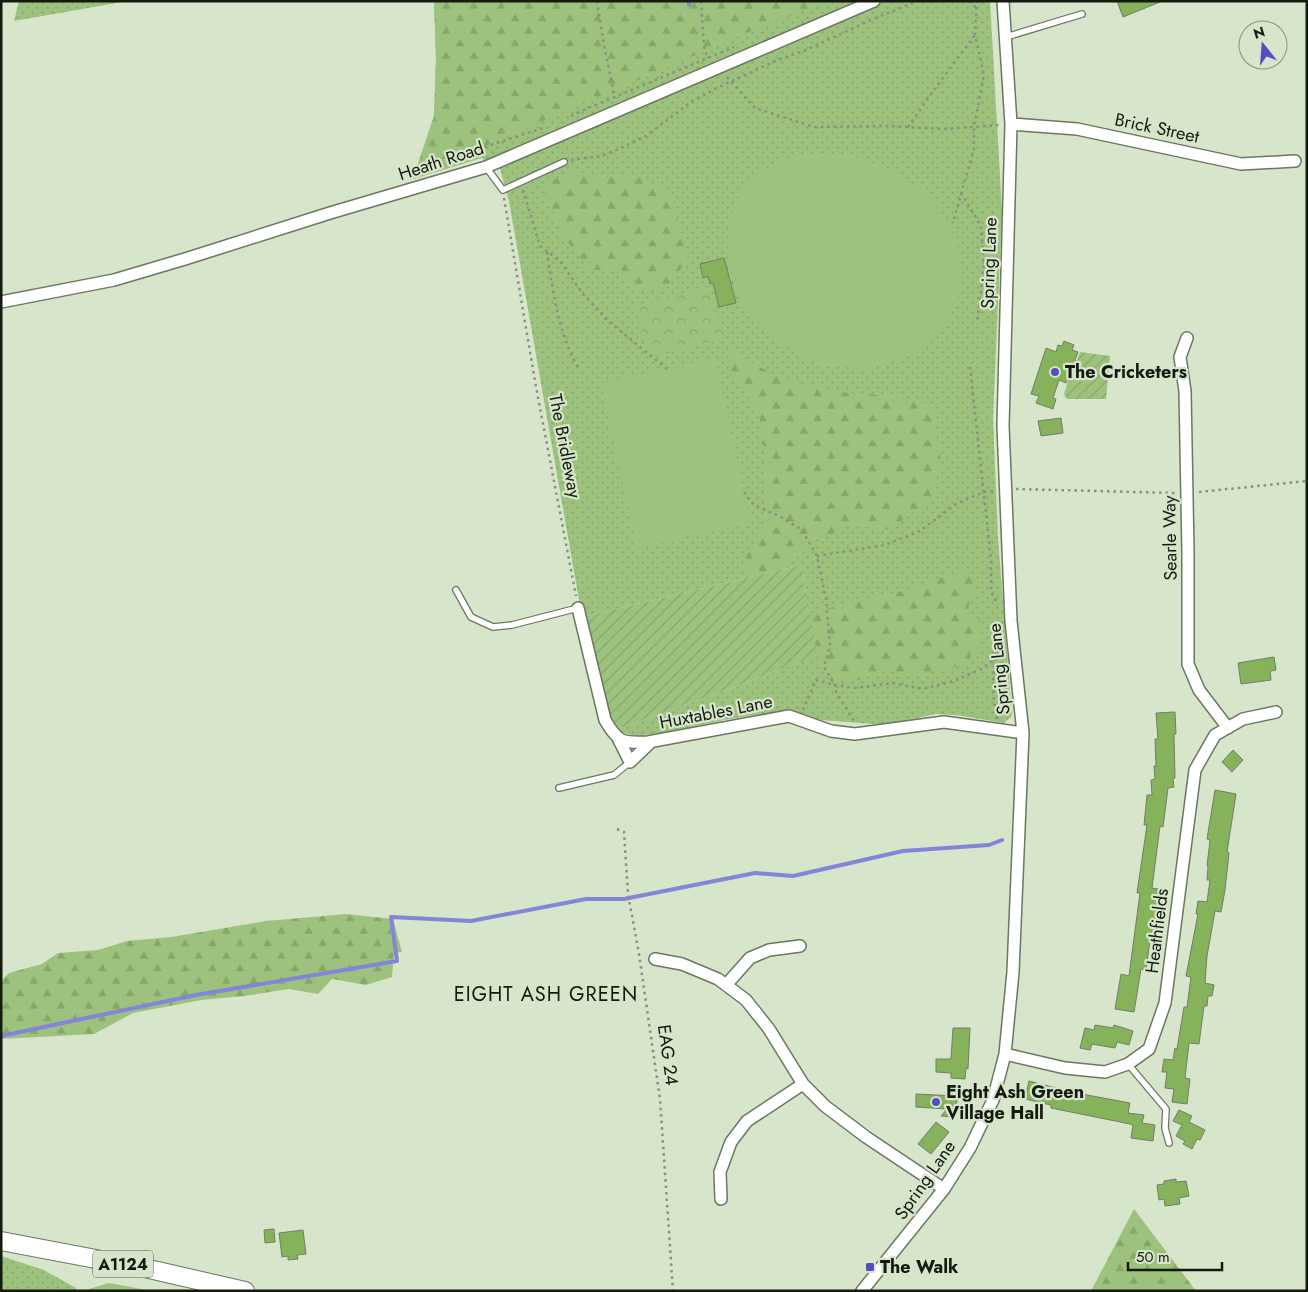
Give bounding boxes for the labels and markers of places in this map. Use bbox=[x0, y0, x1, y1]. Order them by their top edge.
place label: The Cricketers bbox=[1065, 359, 1187, 385]
marker: The Cricketers bbox=[1049, 366, 1061, 378]
place label: Eight Ash Green Village Hall bbox=[945, 1079, 1084, 1126]
marker: Eight Ash Green Village Hall bbox=[930, 1096, 942, 1108]
place label: The Walk bbox=[880, 1254, 959, 1280]
marker: The Walk bbox=[864, 1261, 876, 1273]

